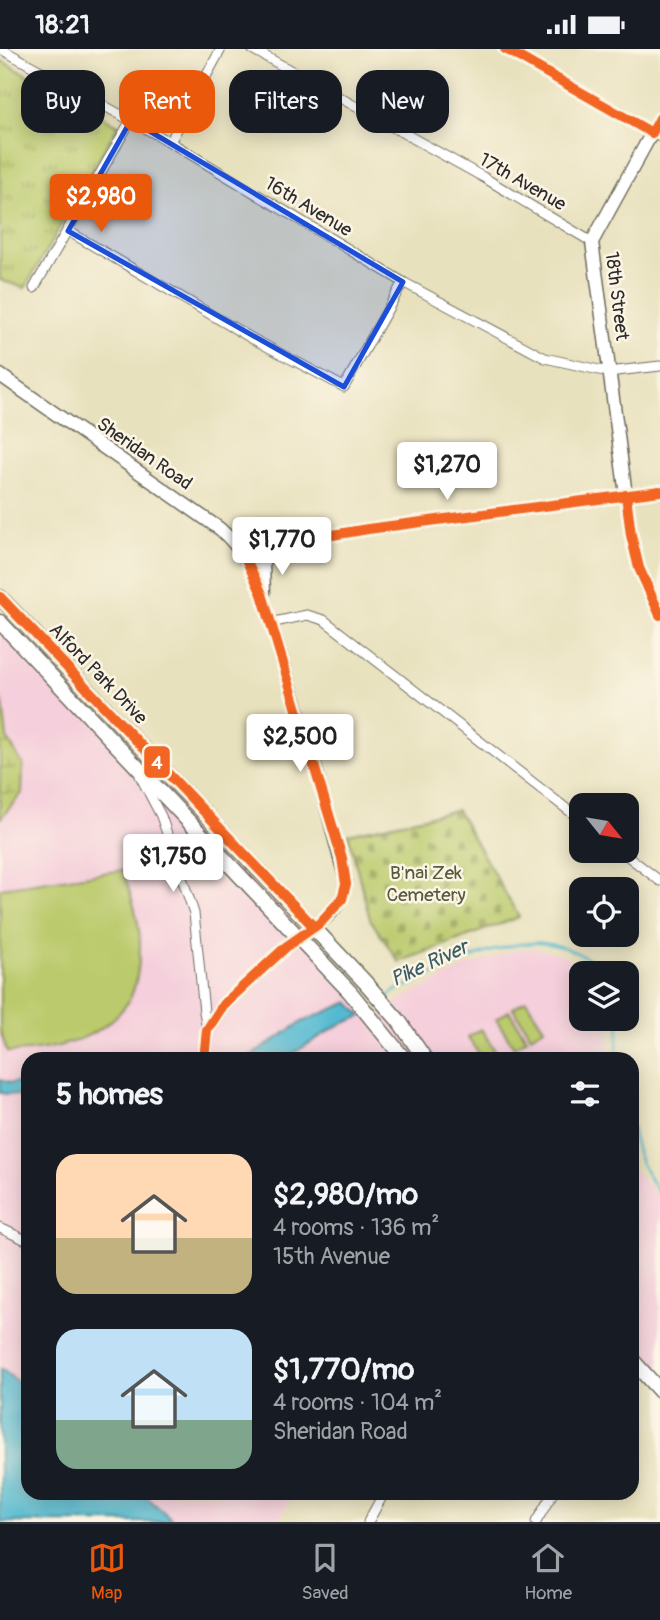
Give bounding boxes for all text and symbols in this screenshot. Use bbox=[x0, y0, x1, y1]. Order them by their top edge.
text: 18:21 bbox=[35, 9, 90, 41]
chip: Buy bbox=[21, 70, 105, 133]
chip: Rent bbox=[119, 70, 215, 133]
chip: Filters bbox=[229, 70, 342, 133]
chip: New bbox=[356, 70, 449, 133]
street label: 17th Avenue bbox=[475, 147, 571, 217]
street label: 16th Avenue bbox=[260, 171, 357, 243]
pin: $2,980 bbox=[44, 174, 158, 234]
text: $2,980 bbox=[66, 182, 136, 211]
street label: 18th Street bbox=[600, 250, 634, 342]
street label: Sheridan Road bbox=[92, 412, 197, 496]
pin: $1,270 bbox=[390, 442, 504, 502]
text: $1,270 bbox=[413, 450, 481, 479]
pin: $1,770 bbox=[225, 517, 339, 577]
text: $1,770 bbox=[248, 525, 316, 554]
street label: Alford Park Drive bbox=[44, 618, 153, 730]
pin: $2,500 bbox=[243, 715, 357, 774]
text: $2,500 bbox=[262, 722, 338, 751]
line badge: 4 bbox=[143, 745, 171, 779]
text: 4 bbox=[151, 751, 163, 775]
north arrow bbox=[569, 793, 639, 863]
map controls bbox=[569, 793, 639, 1031]
pin: $1,750 bbox=[116, 835, 230, 894]
text: $1,750 bbox=[139, 842, 207, 871]
park label: B'nai Zek Cemetery bbox=[386, 861, 466, 907]
button: locate bbox=[569, 877, 639, 947]
water label: Pike River bbox=[386, 933, 475, 993]
button: layers bbox=[569, 961, 639, 1031]
icon: filters bbox=[566, 1075, 604, 1113]
text: 5 homes bbox=[56, 1076, 163, 1113]
text: $2,980/mo bbox=[273, 1176, 418, 1213]
icon: home bbox=[112, 1182, 196, 1266]
text: 4 rooms · 136 m² bbox=[273, 1213, 439, 1242]
text: 15th Avenue bbox=[273, 1242, 390, 1271]
text: $1,770/mo bbox=[273, 1351, 414, 1388]
icon: home bbox=[112, 1357, 196, 1441]
text: 4 rooms · 104 m² bbox=[273, 1388, 442, 1417]
text: Sheridan Road bbox=[273, 1417, 408, 1446]
tab: Map bbox=[88, 1539, 126, 1605]
tab: Saved bbox=[301, 1539, 349, 1605]
tab: Home bbox=[524, 1539, 572, 1605]

